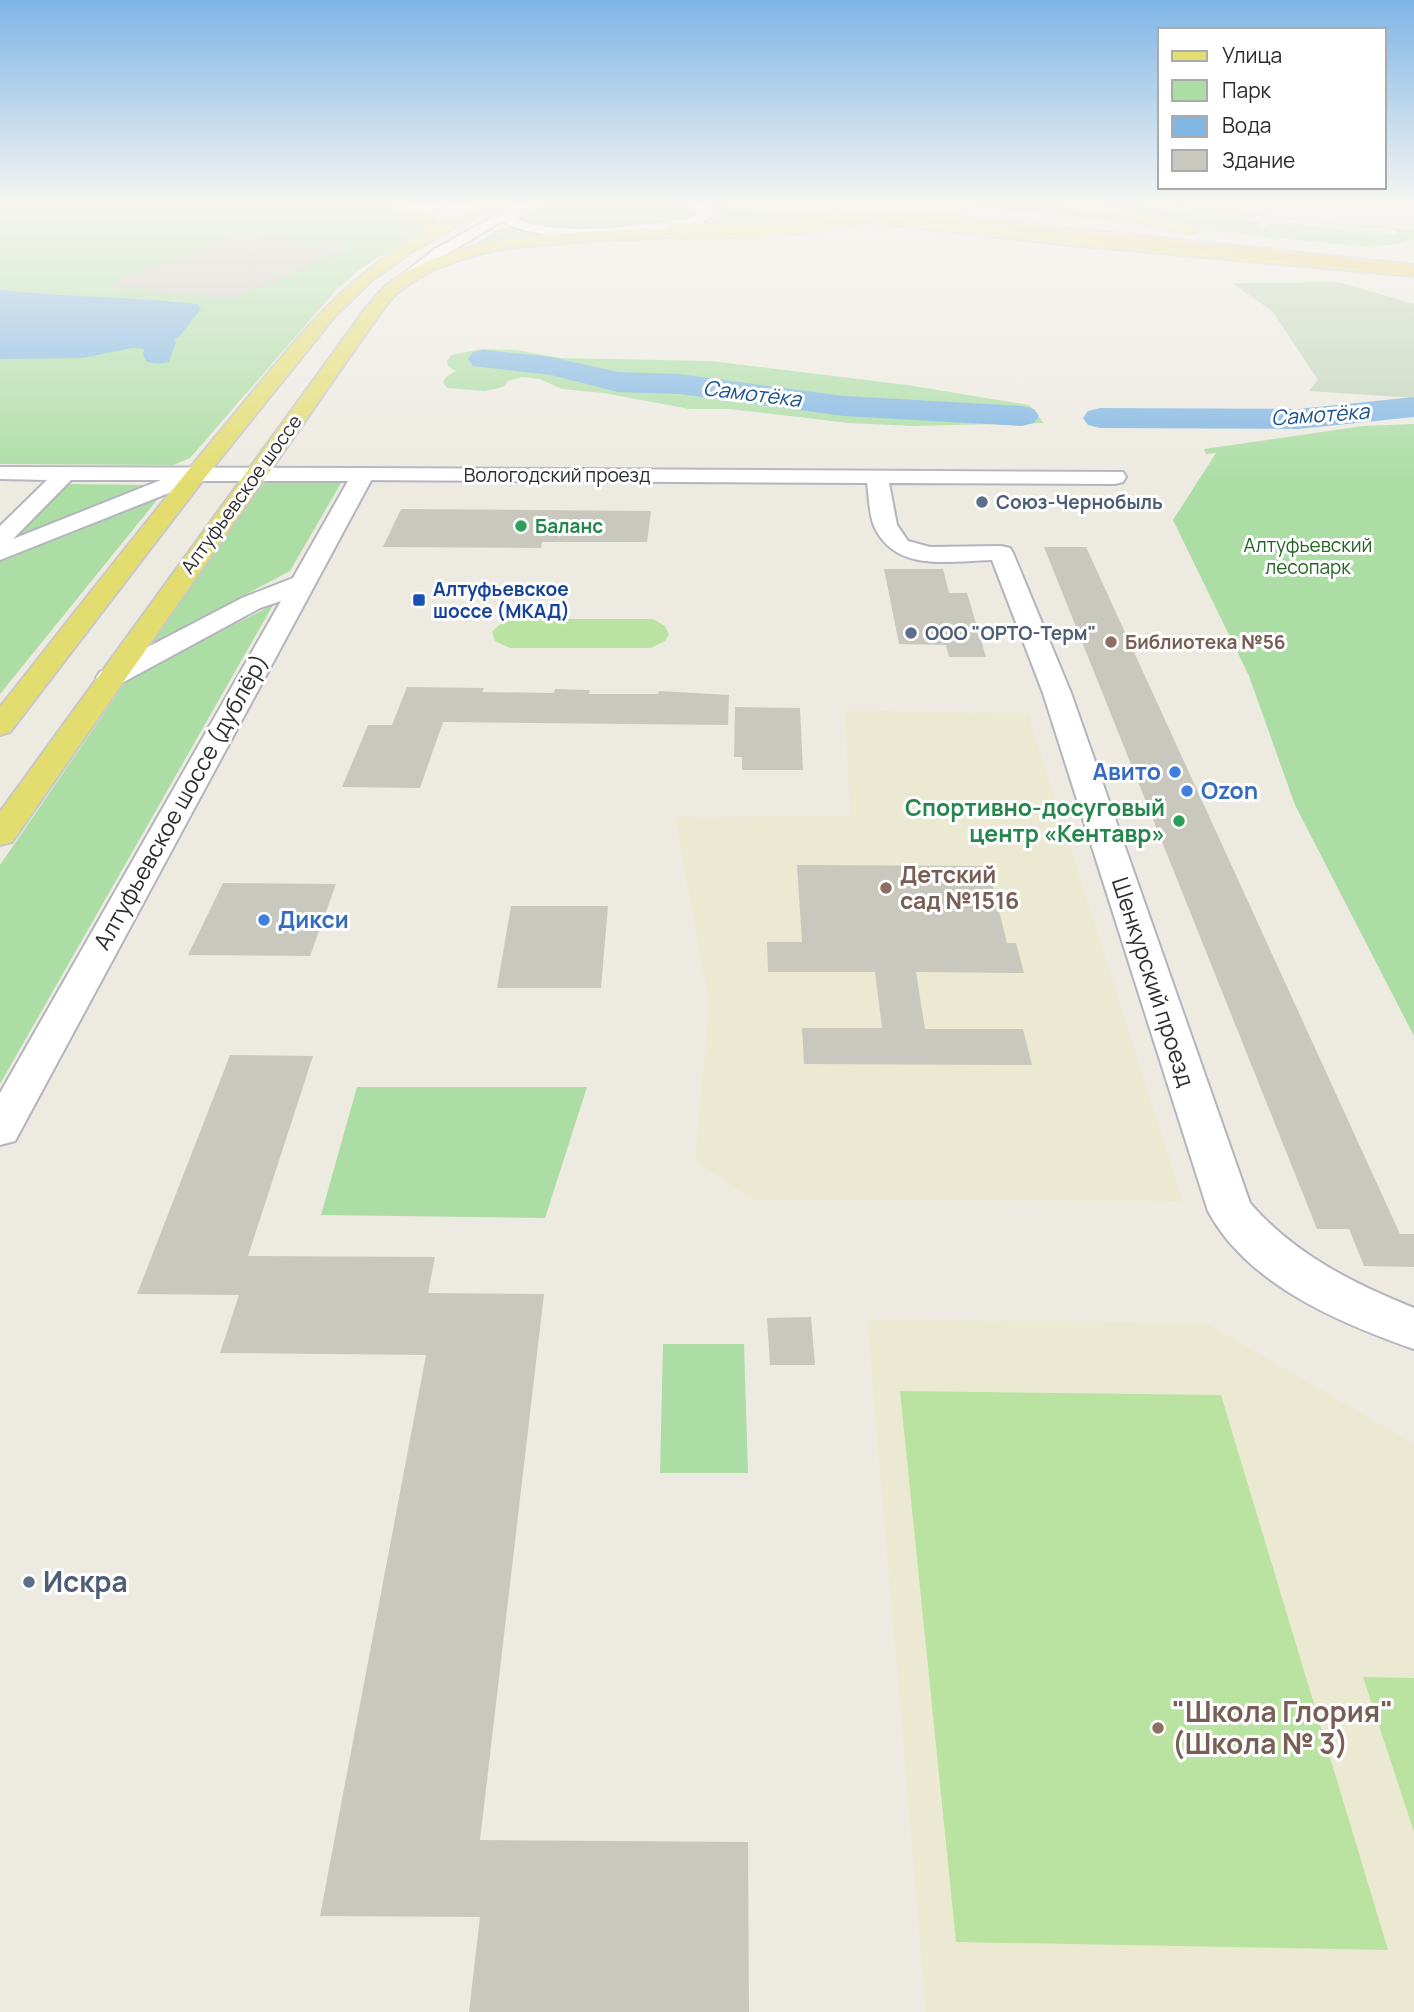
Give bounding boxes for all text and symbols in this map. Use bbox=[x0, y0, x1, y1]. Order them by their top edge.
legend bbox=[1158, 28, 1386, 189]
text: Улица bbox=[1222, 41, 1282, 69]
text: Парк bbox=[1222, 76, 1272, 104]
text: Вода bbox=[1222, 111, 1272, 139]
text: Здание bbox=[1222, 146, 1295, 174]
water label: Самотёка bbox=[702, 373, 804, 413]
water label: Самотёка bbox=[1270, 397, 1371, 431]
street label: Алтуфьевское шоссе bbox=[174, 409, 308, 579]
street label: Вологодский проезд bbox=[464, 462, 650, 488]
place label: Союз-Чернобыль bbox=[996, 489, 1163, 515]
marker: Союз-Чернобыль bbox=[974, 494, 990, 510]
place label: Баланс bbox=[535, 513, 603, 539]
marker: Баланс bbox=[513, 518, 529, 534]
park label: Алтуфьевский лесопарк bbox=[1244, 532, 1372, 580]
place label: Алтуфьевское шоссе (МКАД) bbox=[433, 576, 570, 624]
marker: Алтуфьевское шоссе (МКАД) bbox=[411, 592, 427, 608]
place label: ООО "ОРТО-Терм" bbox=[925, 620, 1096, 646]
marker: ООО "ОРТО-Терм" bbox=[903, 625, 919, 641]
place label: Библиотека №56 bbox=[1125, 629, 1286, 655]
marker: Библиотека №56 bbox=[1103, 634, 1119, 650]
street label: Алтуфьевское шоссе (дублёр) bbox=[85, 648, 275, 955]
place label: Авито bbox=[1093, 755, 1161, 787]
marker: Авито bbox=[1167, 764, 1183, 780]
place label: Ozon bbox=[1201, 774, 1258, 806]
marker: Ozon bbox=[1179, 783, 1195, 799]
place label: Спортивно-досуговый центр «Кентавр» bbox=[905, 791, 1165, 849]
marker: Спортивно-досуговый центр «Кентавр» bbox=[1171, 813, 1187, 829]
place label: Детский сад №1516 bbox=[900, 858, 1019, 916]
street label: Шенкурский проезд bbox=[1105, 873, 1203, 1091]
marker: Детский сад №1516 bbox=[878, 880, 894, 896]
place label: Дикси bbox=[278, 903, 349, 935]
marker: Дикси bbox=[256, 912, 272, 928]
place label: Искра bbox=[43, 1562, 128, 1600]
marker: Искра bbox=[21, 1574, 37, 1590]
place label: "Школа Глория" (Школа № 3) bbox=[1172, 1692, 1393, 1762]
marker: "Школа Глория" (Школа № 3) bbox=[1150, 1720, 1166, 1736]

